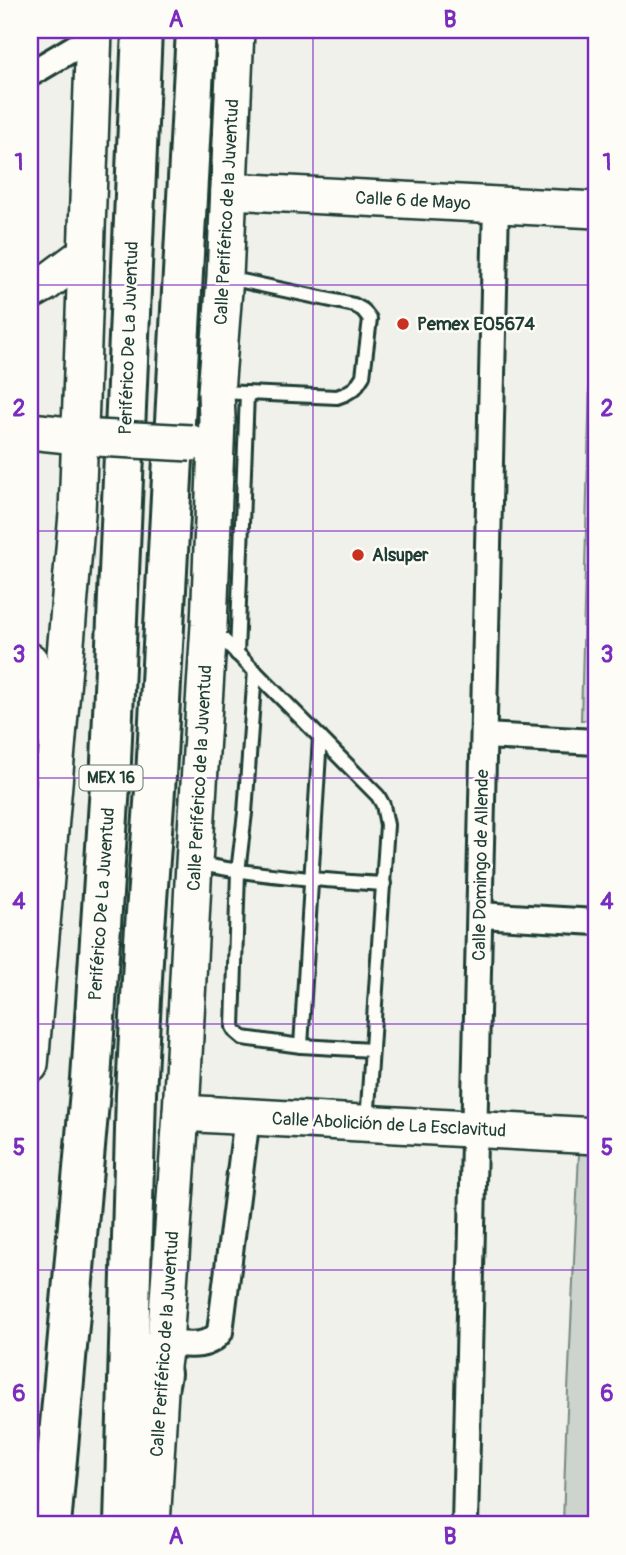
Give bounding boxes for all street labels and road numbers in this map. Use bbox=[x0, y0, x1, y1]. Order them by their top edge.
street label: Calle Periférico de la Juventud bbox=[210, 98, 244, 326]
street label: Calle 6 de Mayo bbox=[355, 186, 472, 216]
street label: Periférico De La Juventud bbox=[114, 241, 144, 435]
street label: Calle Periférico de la Juventud bbox=[183, 664, 217, 892]
road number: MEX 16 bbox=[80, 765, 142, 790]
street label: Calle Domingo de Allende bbox=[468, 769, 494, 961]
street label: Periférico De La Juventud bbox=[84, 807, 120, 1001]
street label: Calle Abolición de La Esclavitud bbox=[271, 1107, 507, 1143]
street label: Calle Periférico de la Juventud bbox=[146, 1230, 184, 1458]

